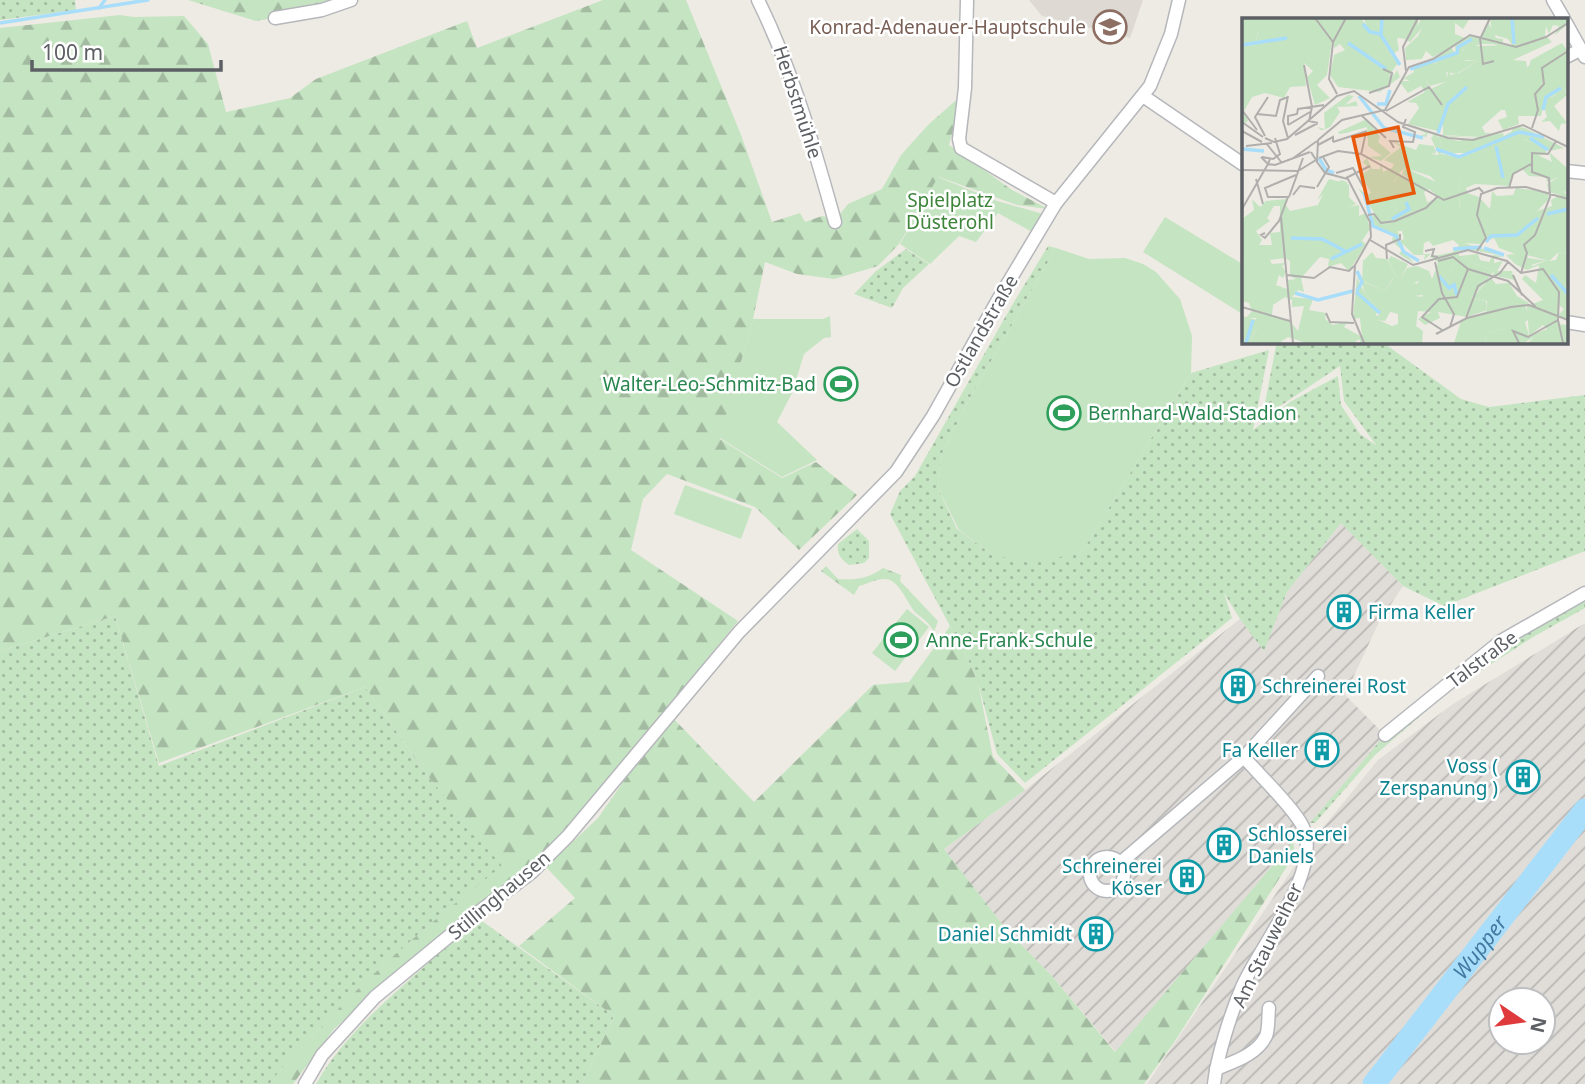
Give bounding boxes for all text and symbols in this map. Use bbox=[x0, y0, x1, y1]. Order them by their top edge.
school or university icon: Konrad-Adenauer-Hauptschule bbox=[1091, 8, 1129, 46]
place label: Konrad-Adenauer-Hauptschule bbox=[809, 14, 1086, 40]
inset map bbox=[1242, 18, 1568, 343]
scale bar bbox=[32, 28, 220, 72]
text: 100 m bbox=[42, 38, 103, 66]
street label: Herbstmühle bbox=[768, 42, 828, 162]
park label: Spielplatz Düsterohl bbox=[906, 187, 994, 235]
street label: Ostlandstraße bbox=[938, 270, 1024, 392]
sports icon: Walter-Leo-Schmitz-Bad bbox=[822, 365, 860, 403]
place label: Walter-Leo-Schmitz-Bad bbox=[603, 371, 816, 397]
sports icon: Bernhard-Wald-Stadion bbox=[1045, 394, 1083, 432]
place label: Bernhard-Wald-Stadion bbox=[1088, 400, 1297, 426]
building icon: Firma Keller bbox=[1325, 593, 1363, 631]
place label: Firma Keller bbox=[1368, 599, 1475, 625]
sports icon: Anne-Frank-Schule bbox=[882, 621, 920, 659]
street label: Talstraße bbox=[1442, 624, 1522, 694]
place label: Anne-Frank-Schule bbox=[926, 627, 1093, 653]
building icon: Schreinerei Rost bbox=[1219, 667, 1257, 705]
place label: Schreinerei Rost bbox=[1262, 673, 1406, 699]
building icon: Fa Keller bbox=[1303, 731, 1341, 769]
place label: Fa Keller bbox=[1222, 737, 1298, 763]
place label: Voss ( Zerspanung ) bbox=[1380, 753, 1498, 801]
building icon: Voss ( Zerspanung ) bbox=[1504, 758, 1542, 796]
place label: Schlosserei Daniels bbox=[1248, 821, 1348, 869]
building icon: Schlosserei Daniels bbox=[1205, 826, 1243, 864]
street label: Stillinghausen bbox=[442, 845, 556, 945]
place label: Schreinerei Köser bbox=[1062, 853, 1162, 901]
building icon: Schreinerei Köser bbox=[1168, 858, 1206, 896]
street label: Am Stauweiher bbox=[1226, 878, 1308, 1012]
water label: Wupper bbox=[1446, 908, 1514, 984]
building icon: Daniel Schmidt bbox=[1077, 915, 1115, 953]
place label: Daniel Schmidt bbox=[938, 921, 1072, 947]
north arrow bbox=[1487, 986, 1557, 1056]
text: N bbox=[1524, 1014, 1553, 1035]

